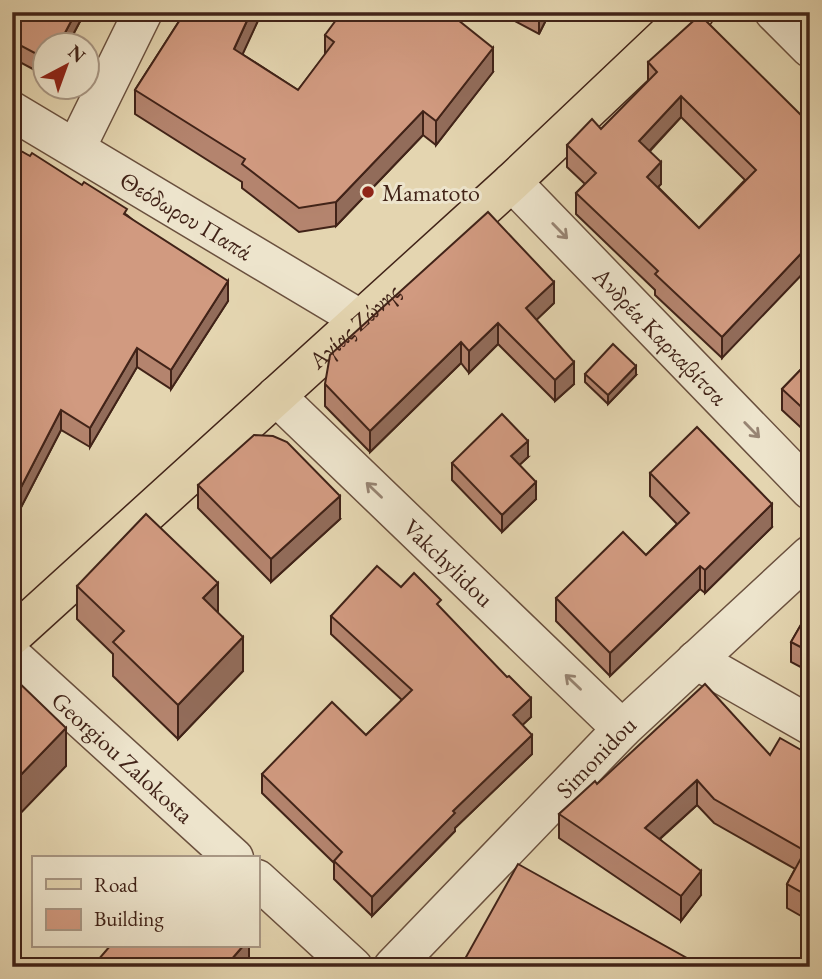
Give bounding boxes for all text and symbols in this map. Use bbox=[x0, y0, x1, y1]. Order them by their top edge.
north arrow bbox=[32, 32, 102, 102]
text: N bbox=[63, 39, 91, 68]
street label: Θεόδωρου Παπά bbox=[114, 164, 258, 267]
place label: Mamatoto bbox=[382, 177, 480, 208]
marker: Mamatoto bbox=[360, 184, 376, 200]
one-way arrow bbox=[551, 222, 568, 239]
street label: Ανδρέα Καρκαβίτσα bbox=[586, 260, 735, 411]
street label: Αγίας Ζώνης bbox=[301, 276, 407, 376]
one-way arrow bbox=[743, 421, 760, 438]
one-way arrow bbox=[366, 482, 383, 499]
street label: Vakchylidou bbox=[397, 512, 501, 614]
one-way arrow bbox=[565, 673, 582, 690]
street label: Georgiou Zalokosta bbox=[45, 684, 201, 830]
street label: Simonidou bbox=[549, 708, 642, 804]
legend bbox=[32, 856, 259, 948]
text: Road bbox=[94, 871, 138, 898]
text: Building bbox=[94, 905, 164, 932]

